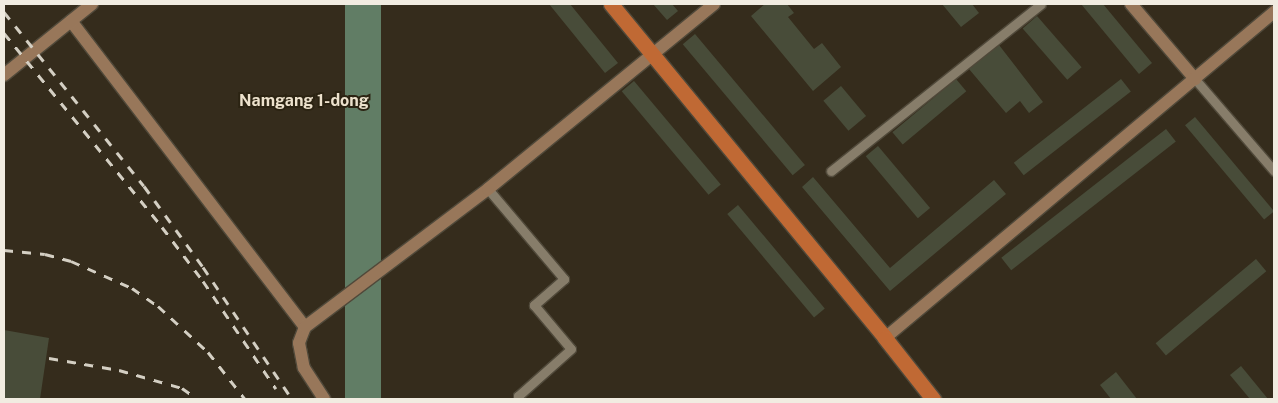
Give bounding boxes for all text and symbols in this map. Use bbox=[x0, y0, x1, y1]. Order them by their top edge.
district label: Namgang 1-dong bbox=[239, 91, 369, 111]

